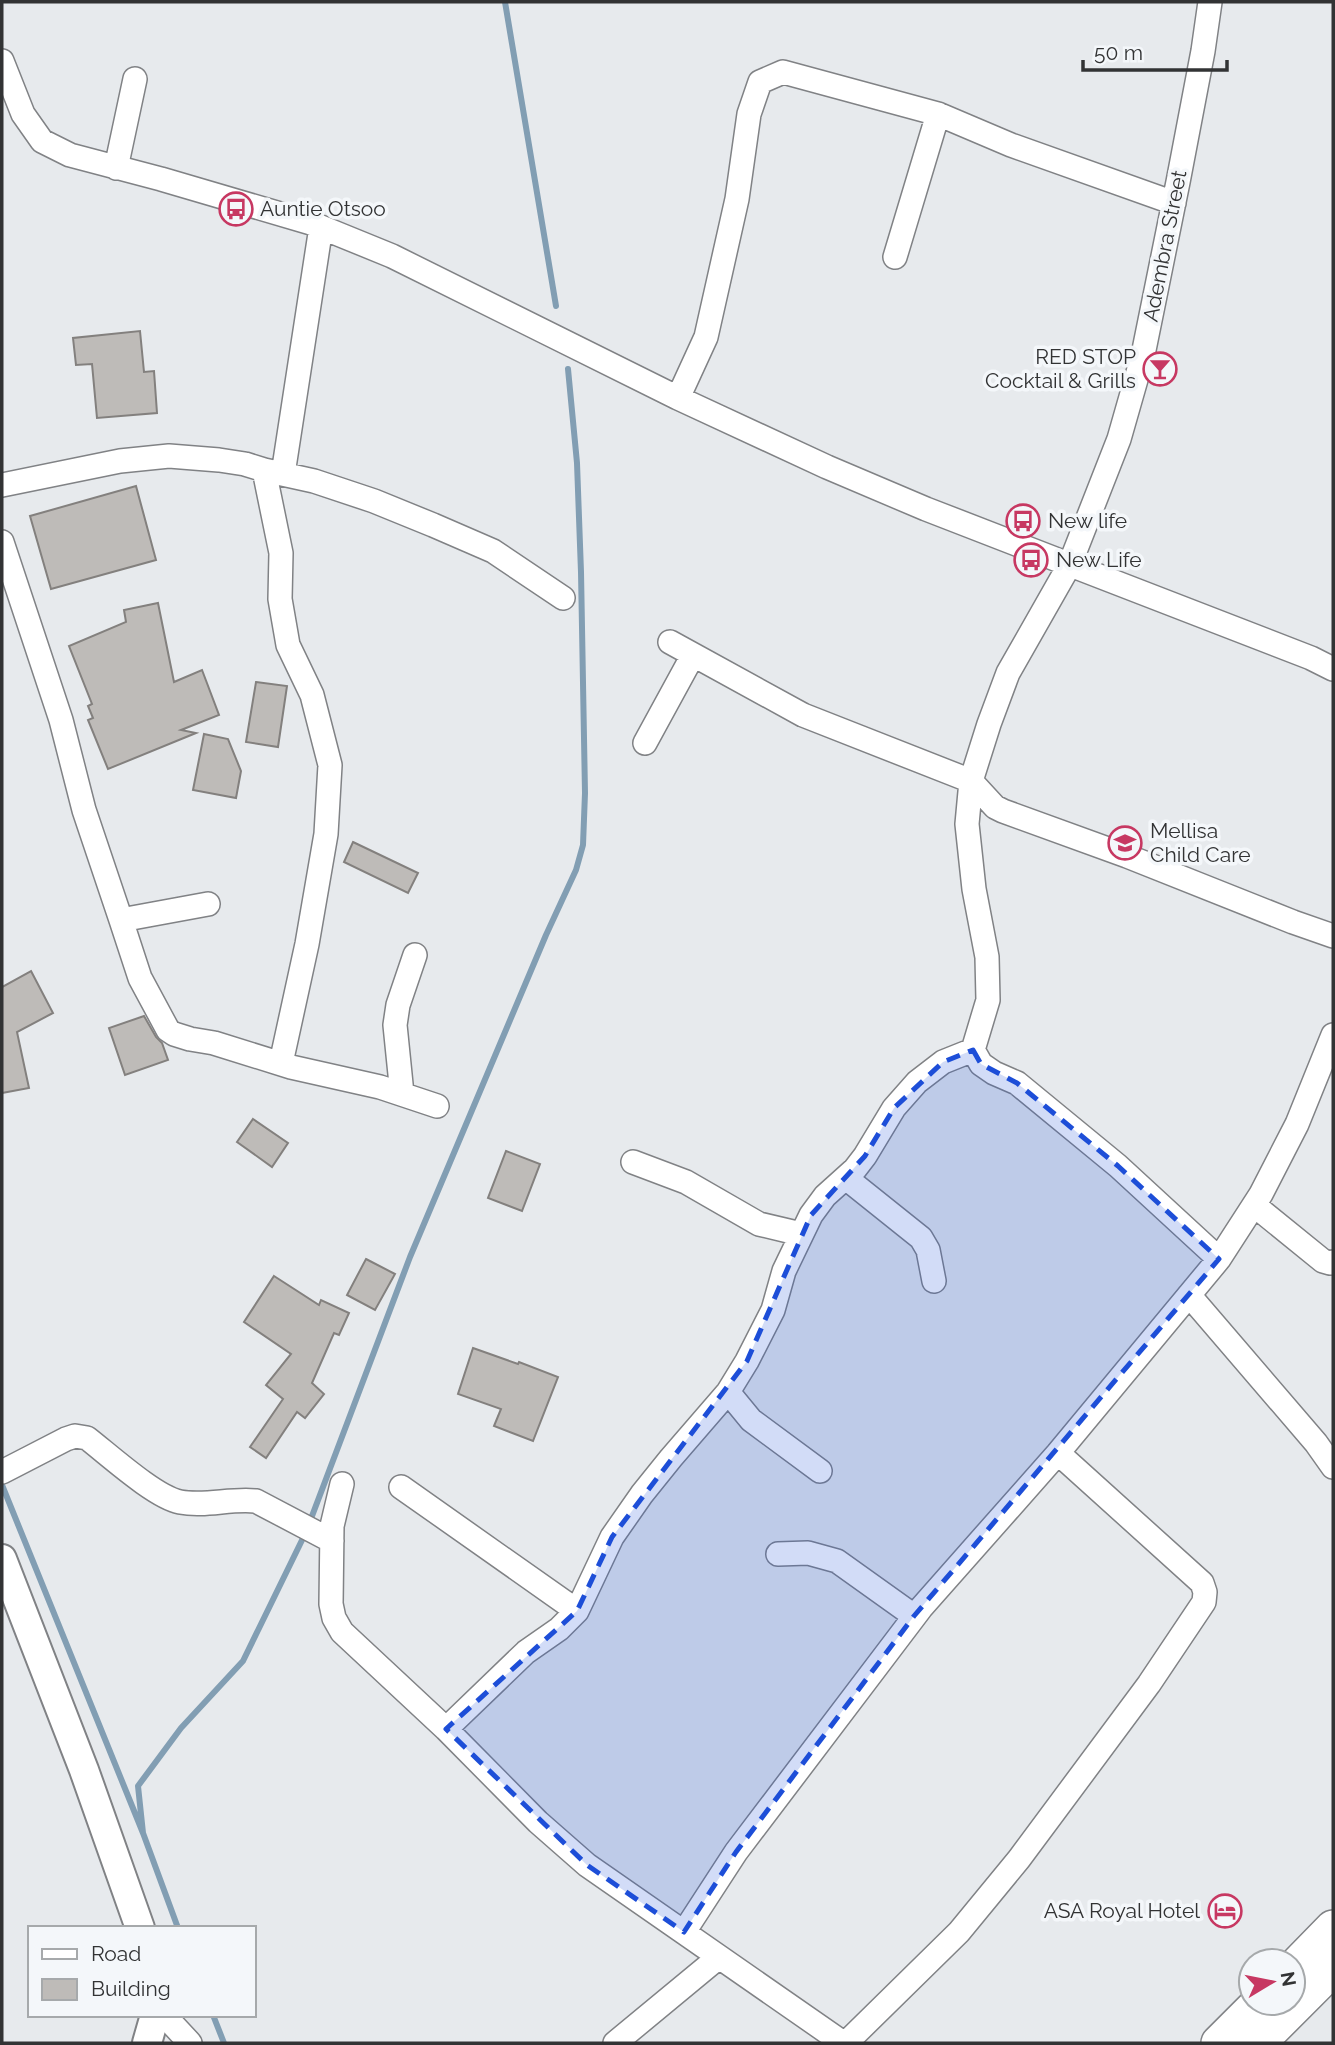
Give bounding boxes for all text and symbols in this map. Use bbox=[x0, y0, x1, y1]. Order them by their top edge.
scale bar bbox=[1083, 28, 1226, 72]
text: 50 m bbox=[1094, 40, 1143, 65]
street label: Adembra Street bbox=[1138, 168, 1191, 324]
bus stop icon: Auntie Otsoo bbox=[217, 190, 255, 228]
place label: Auntie Otsoo bbox=[260, 196, 386, 221]
place label: RED STOP Cocktail & Grills bbox=[985, 344, 1136, 393]
bar icon: RED STOP Cocktail & Grills bbox=[1141, 350, 1179, 388]
bus stop icon: New life bbox=[1004, 502, 1042, 540]
place label: New life bbox=[1048, 508, 1127, 533]
bus stop icon: New Life bbox=[1012, 541, 1050, 579]
place label: New Life bbox=[1056, 547, 1142, 572]
place label: Mellisa Child Care bbox=[1150, 818, 1251, 867]
school or university icon: Mellisa Child Care bbox=[1106, 824, 1144, 862]
hotel icon: ASA Royal Hotel bbox=[1206, 1892, 1244, 1930]
place label: ASA Royal Hotel bbox=[1044, 1898, 1200, 1923]
legend bbox=[28, 1926, 256, 2017]
text: Road bbox=[91, 1941, 141, 1966]
north arrow bbox=[1237, 1947, 1307, 2017]
text: N bbox=[1277, 1970, 1301, 1988]
text: Building bbox=[91, 1976, 171, 2001]

